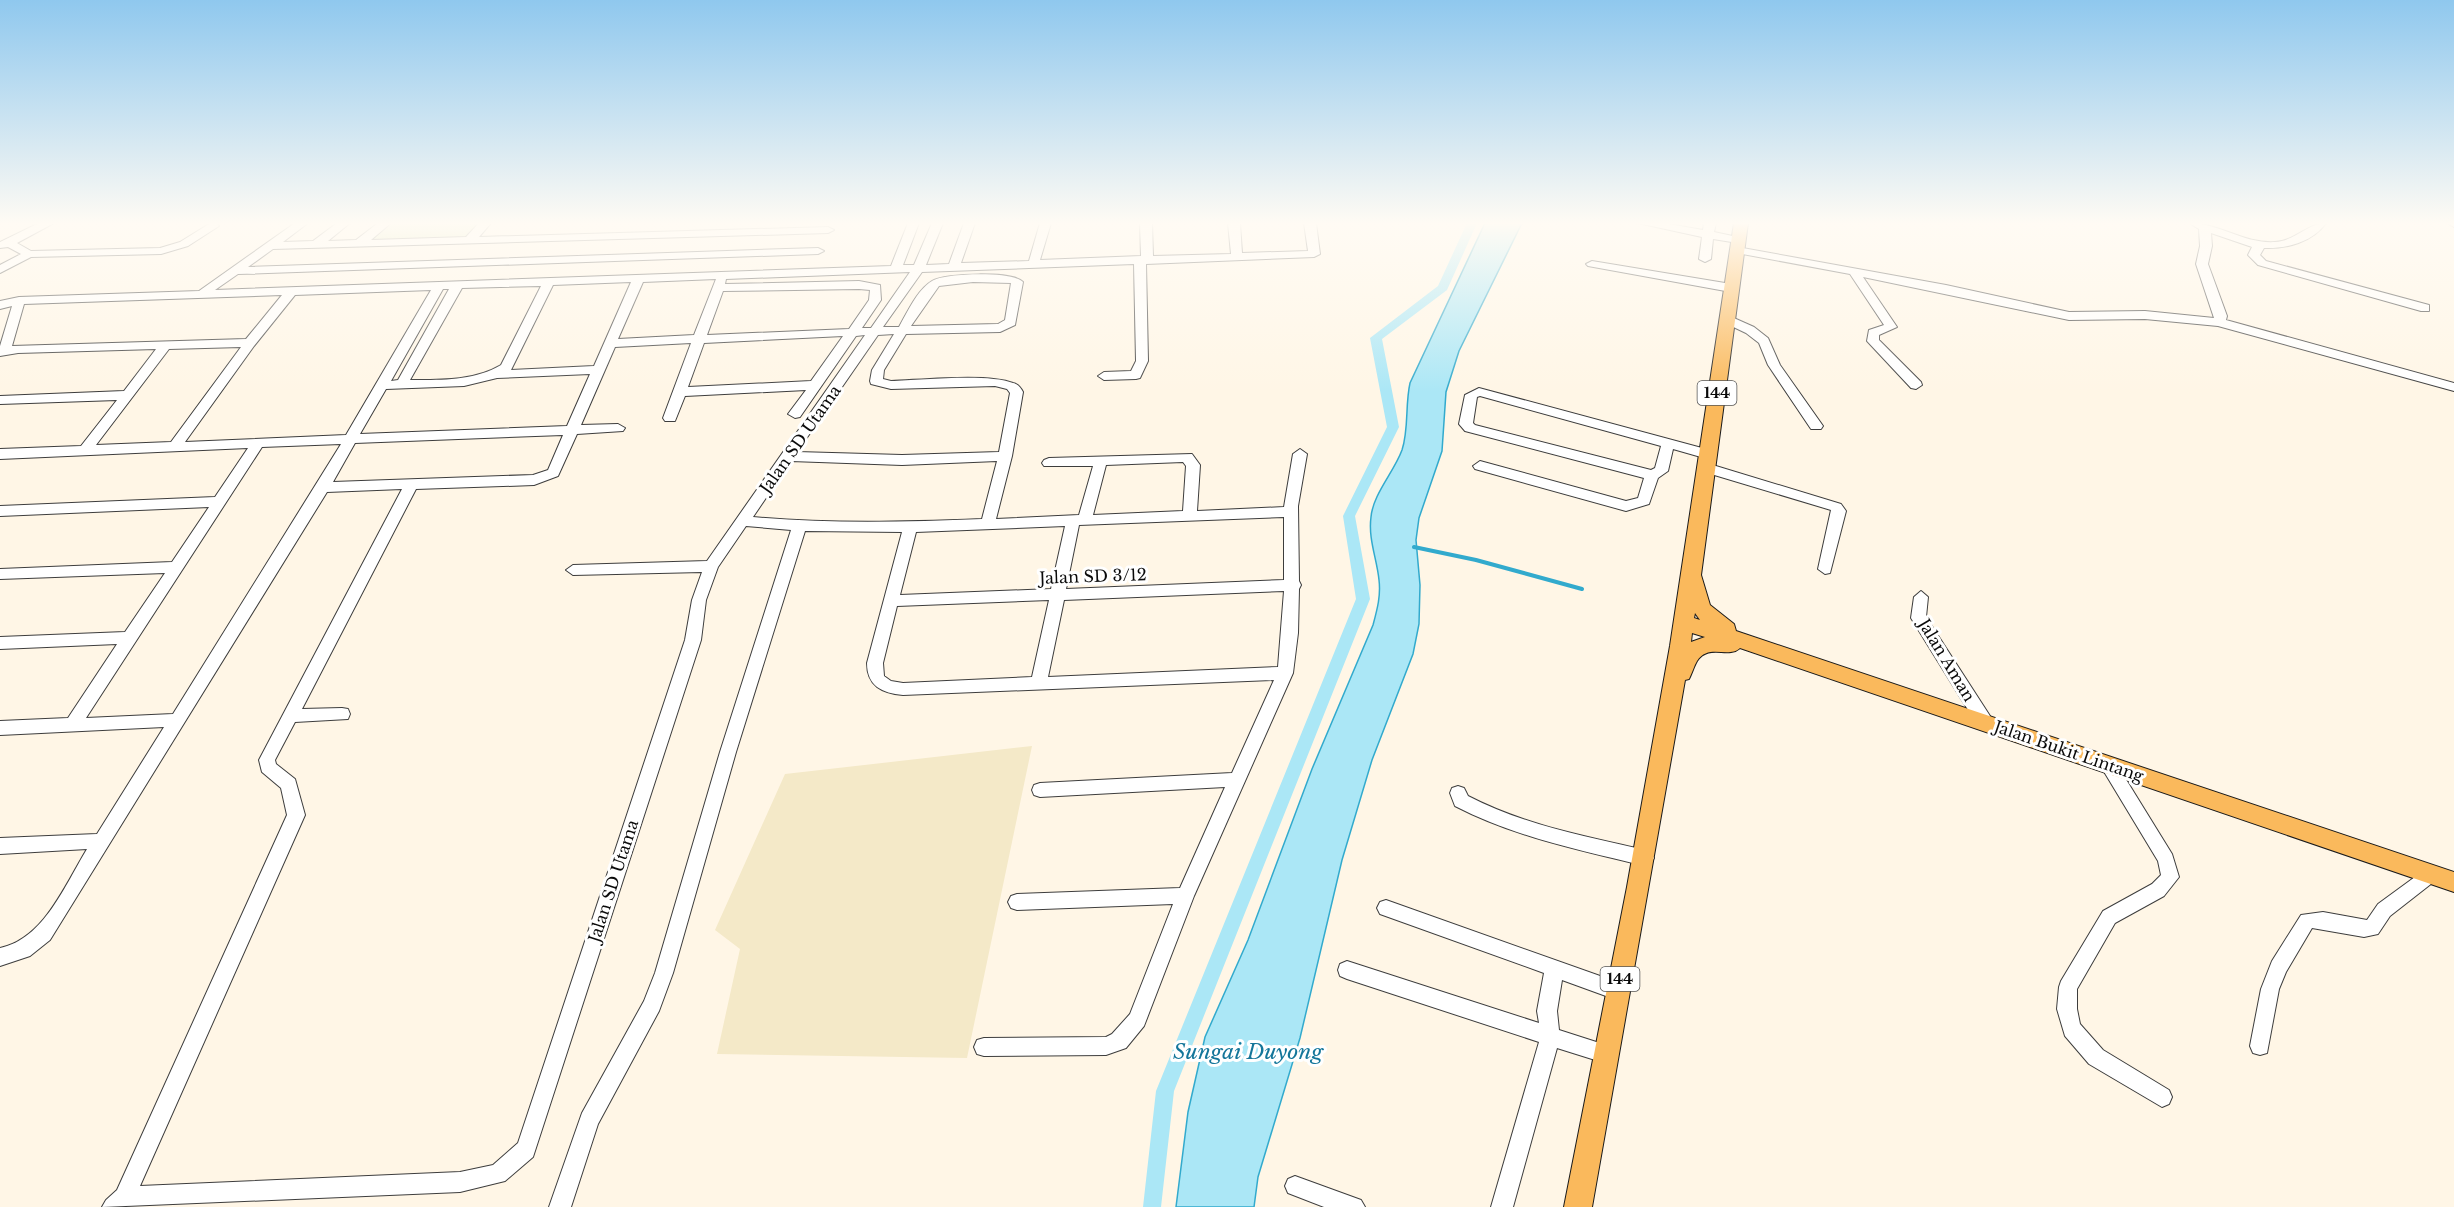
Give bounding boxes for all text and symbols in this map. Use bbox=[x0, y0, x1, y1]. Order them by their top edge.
street label: Jalan SD Utama bbox=[754, 381, 845, 499]
road number: 144 bbox=[1698, 381, 1736, 405]
street label: Jalan SD 3/12 bbox=[1037, 564, 1147, 588]
street label: Jalan Aman bbox=[1913, 613, 1980, 705]
street label: Jalan Bukit Lintang bbox=[1990, 715, 2147, 786]
street label: Jalan SD Utama bbox=[583, 817, 642, 947]
road number: 144 bbox=[1600, 967, 1640, 991]
water label: Sungai Duyong bbox=[1173, 1039, 1325, 1065]

